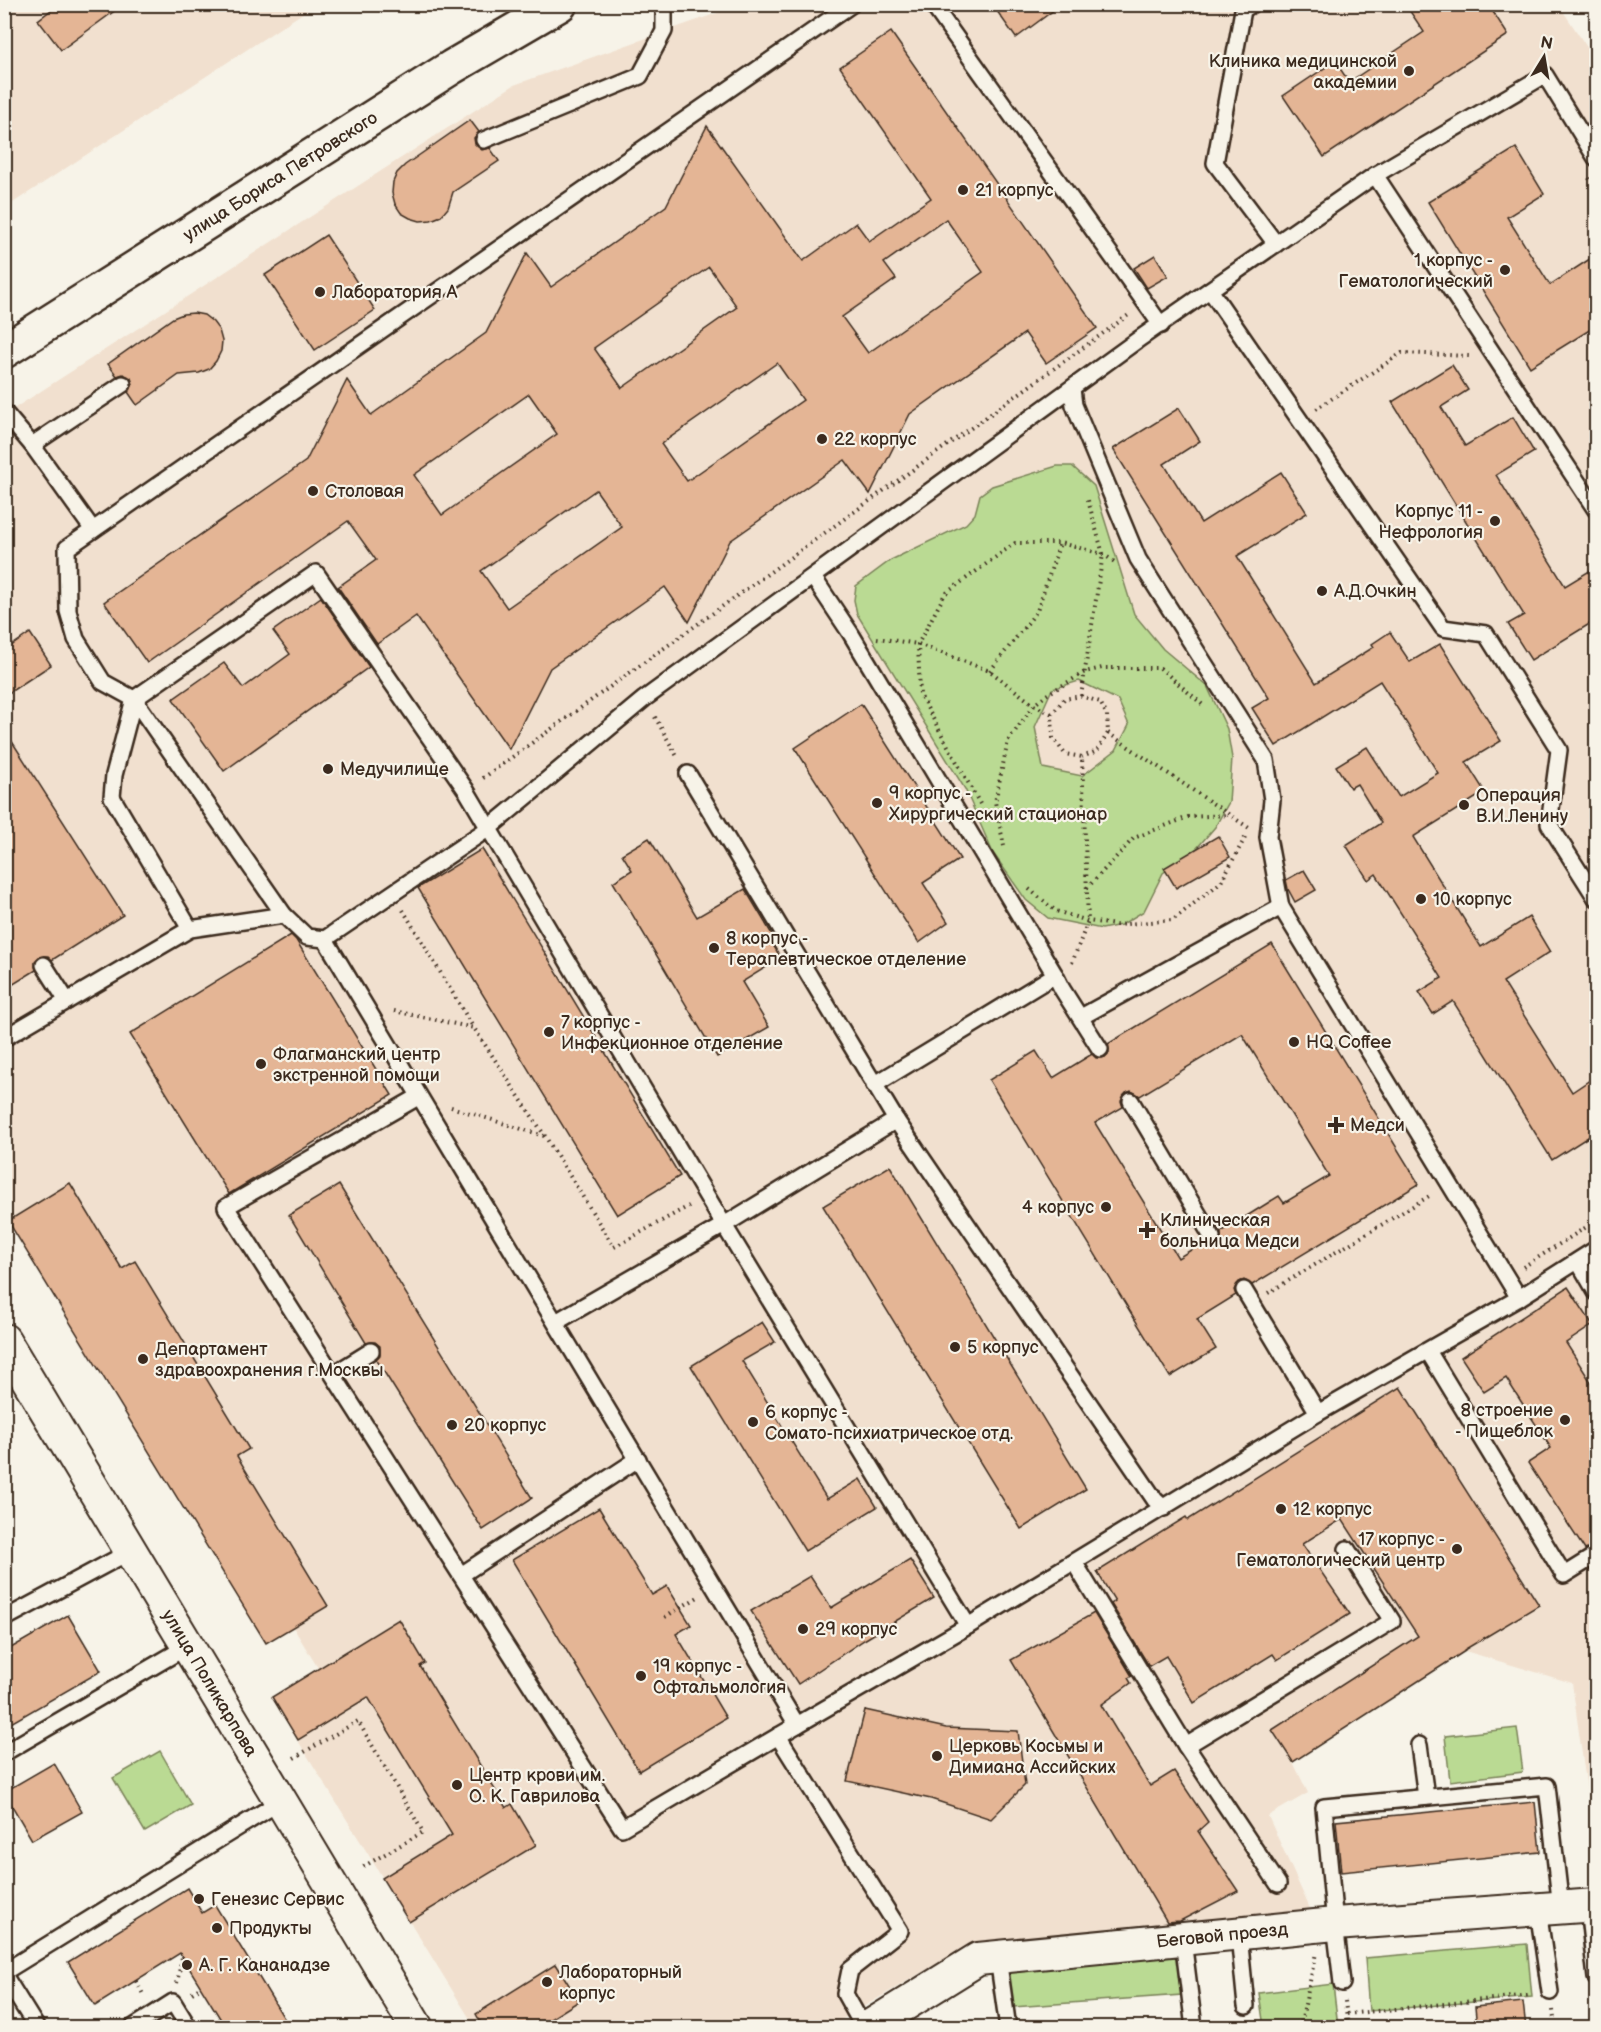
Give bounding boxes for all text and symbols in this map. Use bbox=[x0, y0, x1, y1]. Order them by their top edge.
north arrow bbox=[1514, 27, 1574, 87]
text: N bbox=[1539, 33, 1554, 54]
place label: Клиника медицинской академии bbox=[1209, 51, 1397, 93]
marker: Клиника медицинской академии bbox=[1402, 64, 1416, 78]
street label: улица Бориса Петровского bbox=[179, 107, 381, 245]
place label: 21 корпус bbox=[975, 180, 1054, 201]
marker: 21 корпус bbox=[956, 183, 970, 197]
place label: 1 корпус - Гематологический bbox=[1339, 250, 1493, 292]
marker: 1 корпус - Гематологический bbox=[1498, 263, 1512, 277]
place label: Лаборатория А bbox=[331, 282, 458, 303]
marker: Лаборатория А bbox=[313, 285, 327, 299]
place label: 22 корпус bbox=[834, 429, 917, 450]
marker: 22 корпус bbox=[815, 432, 829, 446]
place label: Столовая bbox=[325, 481, 404, 502]
marker: Столовая bbox=[306, 484, 320, 498]
place label: Корпус 11 - Нефрология bbox=[1378, 501, 1483, 543]
marker: Корпус 11 - Нефрология bbox=[1488, 514, 1502, 528]
place label: А.Д.Очкин bbox=[1333, 581, 1417, 602]
marker: А.Д.Очкин bbox=[1315, 584, 1329, 598]
place label: Медучилище bbox=[340, 759, 449, 780]
marker: Медучилище bbox=[321, 762, 335, 776]
place label: 9 корпус - Хирургический стационар bbox=[889, 783, 1107, 825]
place label: Операция В.И.Ленину bbox=[1476, 785, 1569, 827]
marker: 9 корпус - Хирургический стационар bbox=[870, 796, 884, 810]
marker: Операция В.И.Ленину bbox=[1457, 798, 1471, 812]
place label: 10 корпус bbox=[1433, 889, 1512, 910]
marker: 10 корпус bbox=[1414, 892, 1428, 906]
place label: 8 корпус - Терапевтическое отделение bbox=[726, 928, 966, 970]
marker: 8 корпус - Терапевтическое отделение bbox=[707, 941, 721, 955]
place label: 7 корпус - Инфекционное отделение bbox=[561, 1012, 783, 1054]
marker: 7 корпус - Инфекционное отделение bbox=[542, 1025, 556, 1039]
place label: HQ Coffee bbox=[1306, 1032, 1392, 1053]
marker: HQ Coffee bbox=[1287, 1035, 1301, 1049]
place label: Флагманский центр экстренной помощи bbox=[273, 1044, 440, 1086]
marker: Флагманский центр экстренной помощи bbox=[254, 1057, 268, 1071]
place label: Медси bbox=[1350, 1115, 1405, 1136]
marker: Медси bbox=[1327, 1116, 1345, 1134]
place label: 4 корпус bbox=[1022, 1197, 1094, 1218]
marker: 4 корпус bbox=[1099, 1200, 1113, 1214]
place label: Клиническая больница Медси bbox=[1160, 1210, 1299, 1252]
marker: Клиническая больница Медси bbox=[1138, 1221, 1156, 1239]
place label: 5 корпус bbox=[967, 1337, 1039, 1358]
place label: Департамент здравоохранения г.Москвы bbox=[155, 1339, 383, 1381]
marker: 5 корпус bbox=[948, 1340, 962, 1354]
marker: Департамент здравоохранения г.Москвы bbox=[136, 1352, 150, 1366]
place label: 8 строение - Пищеблок bbox=[1455, 1400, 1553, 1442]
place label: 6 корпус - Сомато-психиатрическое отд. bbox=[765, 1402, 1013, 1444]
marker: 8 строение - Пищеблок bbox=[1558, 1413, 1572, 1427]
place label: 20 корпус bbox=[464, 1415, 547, 1436]
marker: 6 корпус - Сомато-психиатрическое отд. bbox=[746, 1415, 760, 1429]
marker: 20 корпус bbox=[445, 1418, 459, 1432]
place label: 12 корпус bbox=[1293, 1499, 1372, 1520]
marker: 12 корпус bbox=[1274, 1502, 1288, 1516]
place label: 17 корпус - Гематологический центр bbox=[1236, 1529, 1445, 1571]
marker: 17 корпус - Гематологический центр bbox=[1450, 1542, 1464, 1556]
street label: улица Поликарпова bbox=[158, 1606, 262, 1761]
place label: 29 корпус bbox=[815, 1619, 897, 1640]
marker: 29 корпус bbox=[796, 1622, 810, 1636]
place label: 19 корпус - Офтальмология bbox=[653, 1656, 786, 1698]
marker: 19 корпус - Офтальмология bbox=[634, 1669, 648, 1683]
place label: Церковь Косьмы и Димиана Ассийских bbox=[949, 1736, 1116, 1778]
marker: Церковь Косьмы и Димиана Ассийских bbox=[930, 1749, 944, 1763]
place label: Центр крови им. О. К. Гаврилова bbox=[469, 1765, 605, 1807]
marker: Центр крови им. О. К. Гаврилова bbox=[450, 1778, 464, 1792]
place label: Генезис Сервис bbox=[211, 1889, 344, 1910]
marker: Генезис Сервис bbox=[192, 1892, 206, 1906]
place label: Продукты bbox=[229, 1918, 312, 1939]
street label: Беговой проезд bbox=[1155, 1918, 1289, 1952]
marker: Продукты bbox=[210, 1921, 224, 1935]
place label: А. Г. Кананадзе bbox=[198, 1955, 330, 1976]
marker: А. Г. Кананадзе bbox=[180, 1958, 194, 1972]
place label: Лабораторный корпус bbox=[558, 1962, 682, 2004]
marker: Лабораторный корпус bbox=[540, 1975, 554, 1989]

